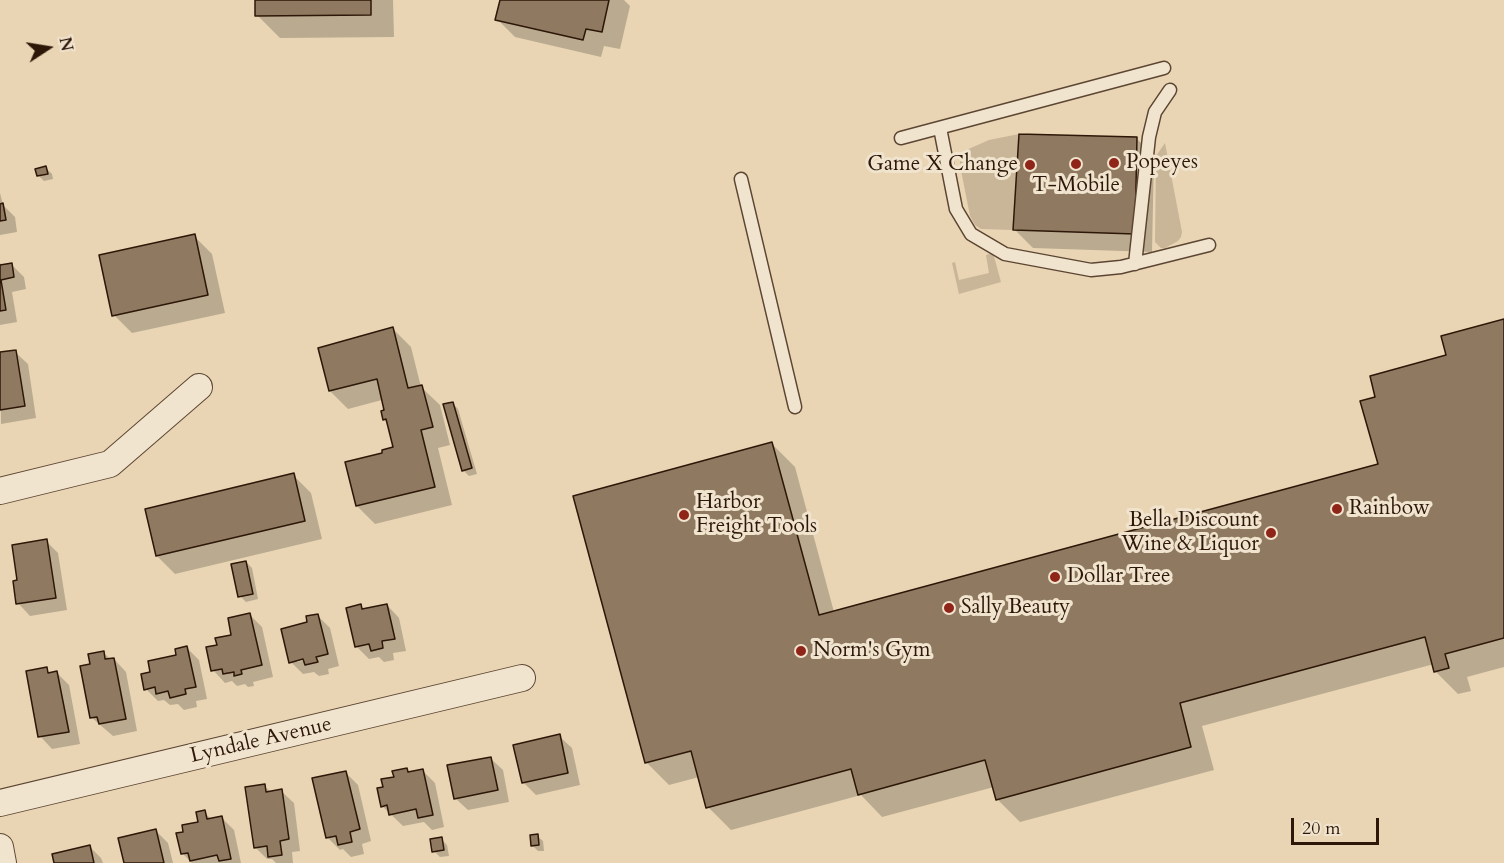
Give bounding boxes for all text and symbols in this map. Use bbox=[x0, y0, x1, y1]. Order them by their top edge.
north arrow bbox=[18, 18, 78, 78]
text: N bbox=[53, 35, 78, 53]
place label: Popeyes bbox=[1126, 150, 1198, 176]
place label: Game X Change bbox=[867, 152, 1018, 178]
marker: Popeyes bbox=[1107, 156, 1121, 170]
marker: T-Mobile bbox=[1069, 157, 1083, 171]
marker: Game X Change bbox=[1023, 158, 1037, 172]
place label: T-Mobile bbox=[1032, 173, 1120, 199]
place label: Harbor Freight Tools bbox=[696, 490, 817, 540]
place label: Rainbow bbox=[1349, 496, 1430, 522]
marker: Rainbow bbox=[1330, 502, 1344, 516]
marker: Harbor Freight Tools bbox=[677, 508, 691, 522]
place label: Bella Discount Wine & Liquor bbox=[1121, 508, 1259, 558]
marker: Bella Discount Wine & Liquor bbox=[1264, 526, 1278, 540]
place label: Dollar Tree bbox=[1067, 564, 1171, 590]
marker: Dollar Tree bbox=[1048, 570, 1062, 584]
place label: Sally Beauty bbox=[961, 595, 1070, 621]
marker: Sally Beauty bbox=[942, 601, 956, 615]
place label: Norm's Gym bbox=[813, 638, 931, 664]
marker: Norm's Gym bbox=[794, 644, 808, 658]
street label: Lyndale Avenue bbox=[188, 712, 334, 770]
scale bar bbox=[1294, 806, 1382, 844]
text: 20 m bbox=[1302, 816, 1341, 841]

